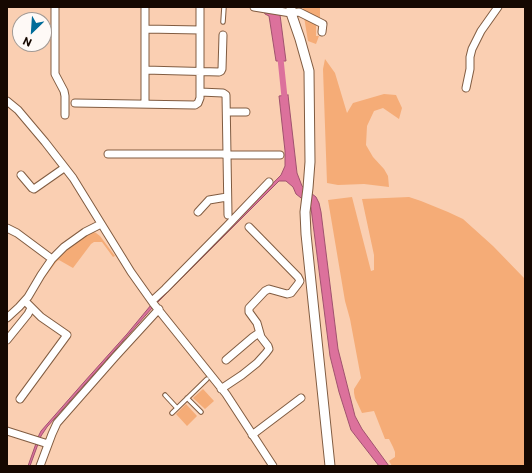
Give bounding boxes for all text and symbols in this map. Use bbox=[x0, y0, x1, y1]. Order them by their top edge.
north arrow bbox=[12, 12, 52, 52]
text: N bbox=[21, 35, 34, 50]

